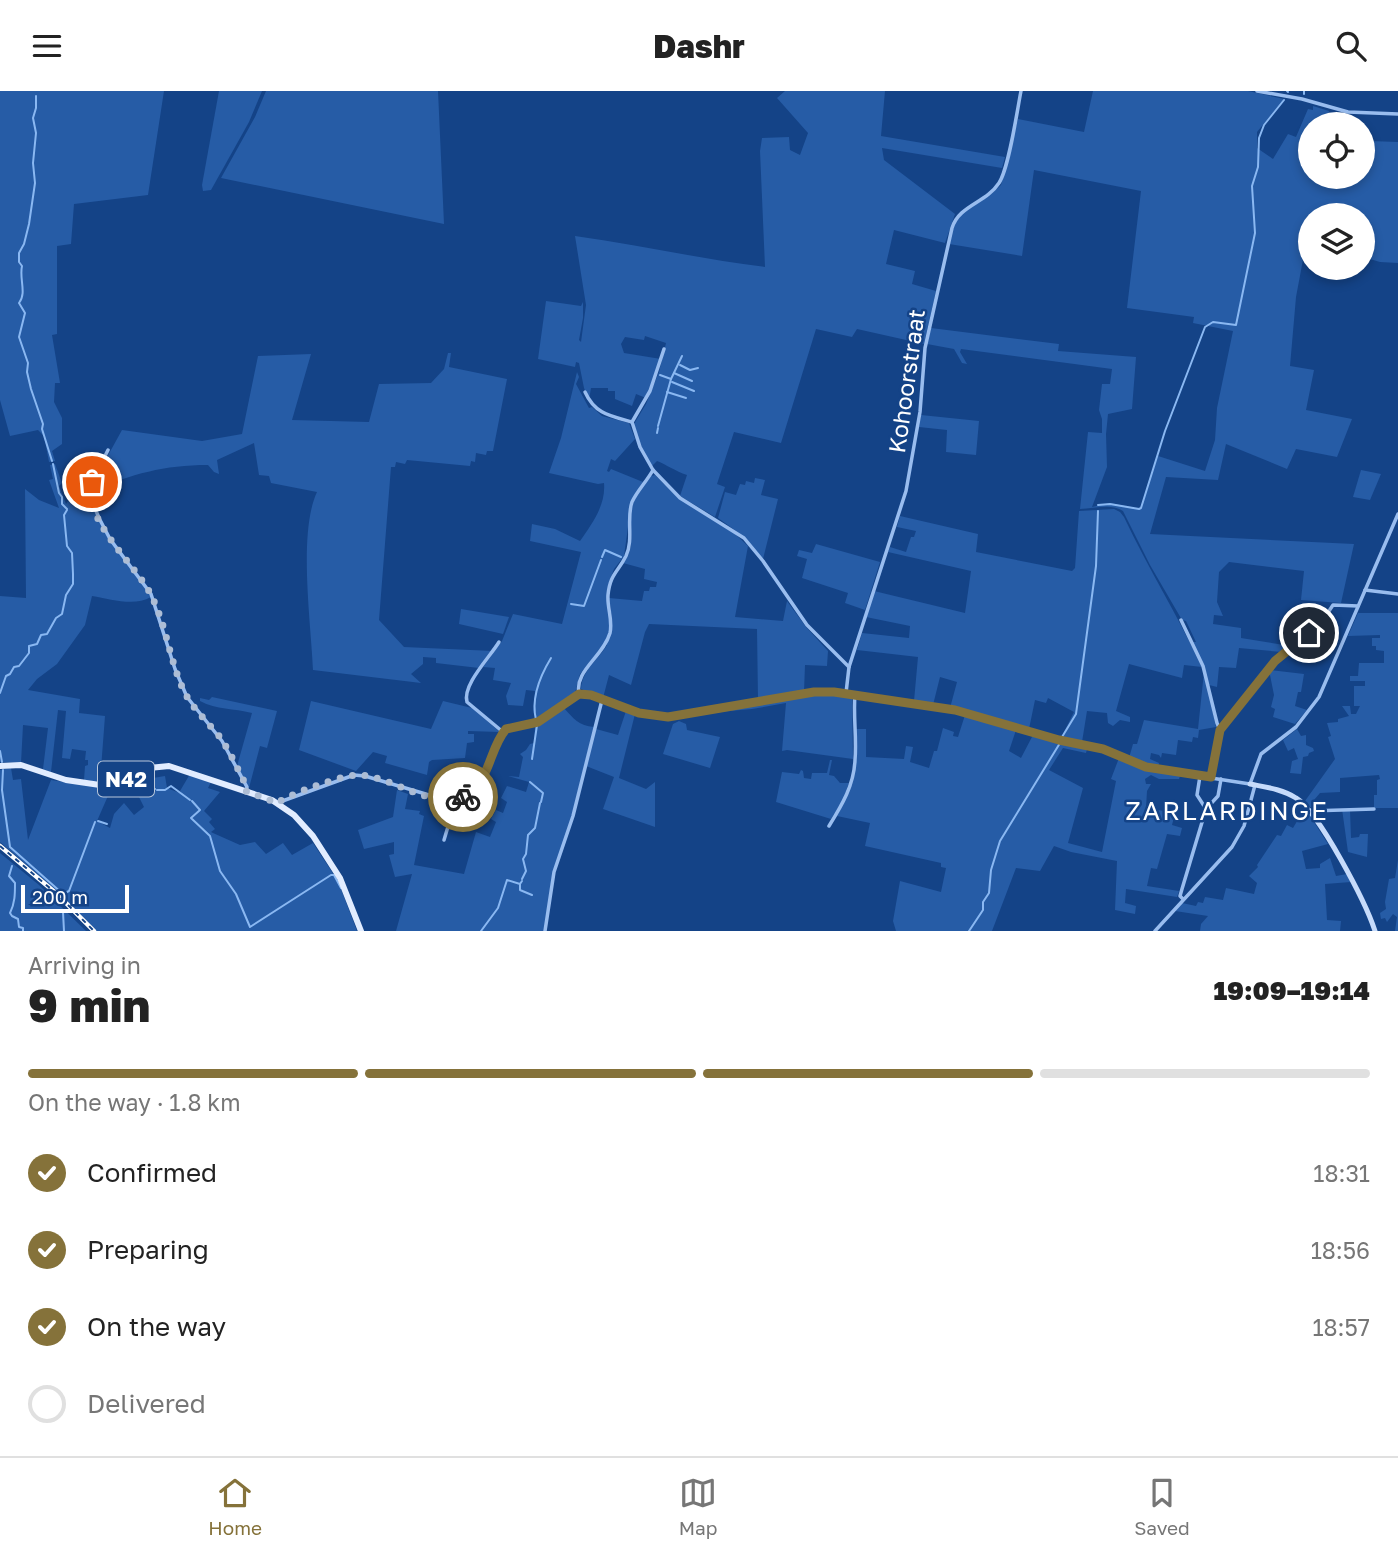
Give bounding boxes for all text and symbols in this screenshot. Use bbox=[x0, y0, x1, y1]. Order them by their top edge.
icon: menu bbox=[28, 27, 66, 65]
text: Dashr bbox=[653, 27, 745, 65]
icon: search bbox=[1332, 27, 1370, 65]
map controls bbox=[1298, 112, 1375, 280]
button: locate bbox=[1298, 112, 1375, 189]
button: layers bbox=[1298, 203, 1375, 280]
street label: Kohoorstraat bbox=[882, 307, 930, 455]
pin bbox=[62, 452, 122, 512]
icon: bag bbox=[73, 463, 111, 501]
pin bbox=[1279, 603, 1339, 663]
icon: home bbox=[1290, 614, 1328, 652]
road number: N42 bbox=[98, 761, 154, 797]
courier bbox=[428, 762, 498, 832]
icon: bike bbox=[444, 778, 482, 816]
district label: ZARLARDINGE bbox=[1125, 795, 1329, 826]
scale bar bbox=[21, 882, 130, 914]
text: 200 m bbox=[32, 885, 88, 908]
text: Arriving in bbox=[28, 951, 141, 979]
text: 19:09–19:14 bbox=[1213, 975, 1370, 1006]
text: 9 min bbox=[28, 977, 150, 1032]
text: On the way · 1.8 km bbox=[28, 1088, 241, 1116]
icon: check bbox=[28, 1154, 66, 1192]
text: Confirmed bbox=[87, 1157, 217, 1188]
text: 18:31 bbox=[1313, 1159, 1370, 1187]
icon: check bbox=[28, 1231, 66, 1269]
text: Preparing bbox=[87, 1234, 209, 1265]
text: 18:56 bbox=[1311, 1236, 1370, 1264]
icon: check bbox=[28, 1308, 66, 1346]
text: On the way bbox=[87, 1311, 226, 1342]
text: 18:57 bbox=[1312, 1313, 1370, 1341]
text: Delivered bbox=[87, 1388, 206, 1419]
tab: Home bbox=[208, 1474, 262, 1539]
tab: Map bbox=[679, 1474, 717, 1539]
tab: Saved bbox=[1134, 1474, 1190, 1539]

